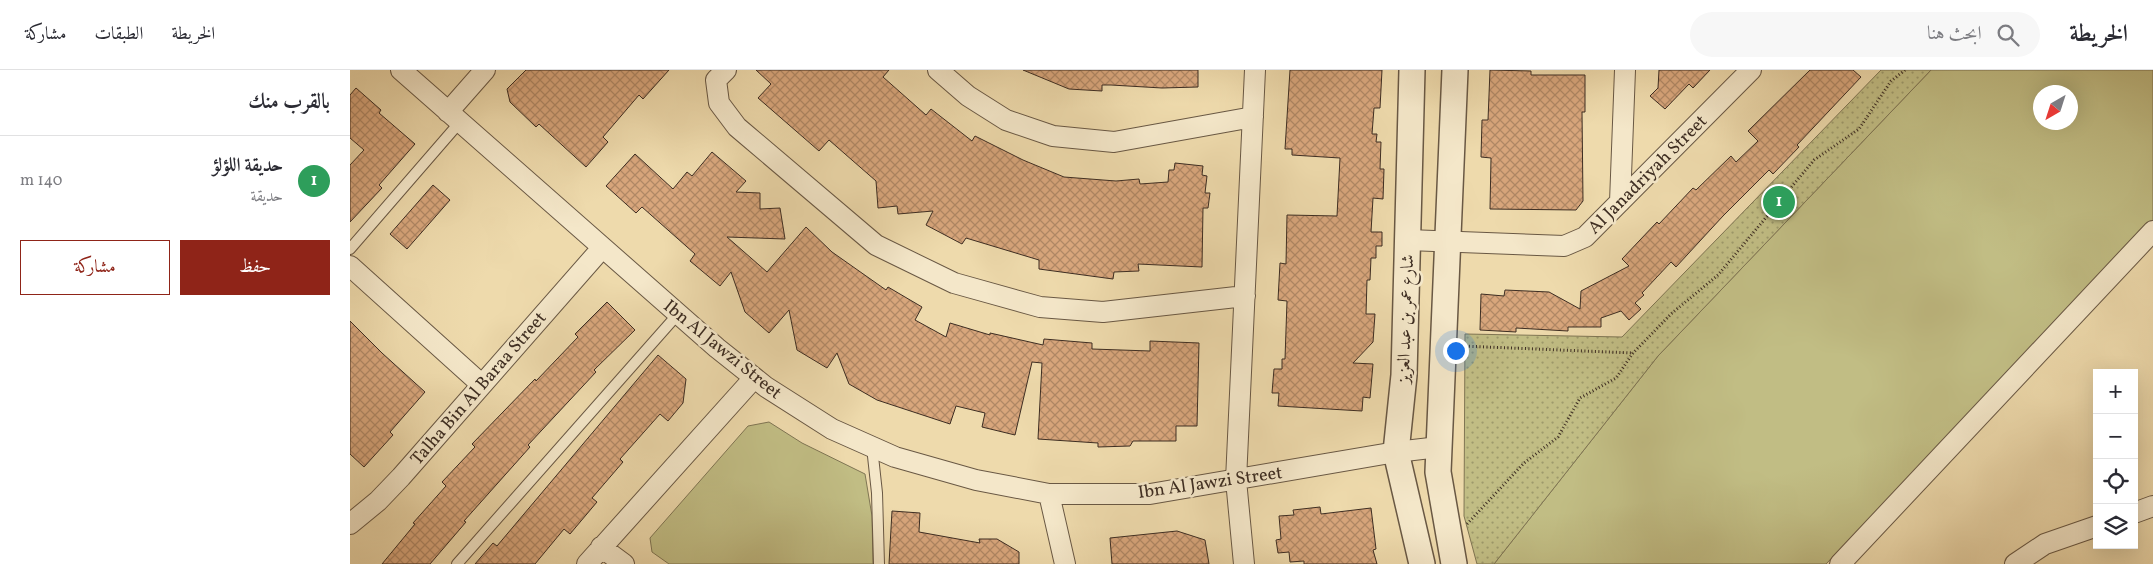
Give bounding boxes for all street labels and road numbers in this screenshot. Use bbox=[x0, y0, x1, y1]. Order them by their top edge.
street label: Al Janadriyah Street bbox=[1583, 110, 1713, 240]
street label: شارع عمر بن عبد العزيز bbox=[1392, 254, 1422, 386]
street label: Ibn Al Jawzi Street bbox=[658, 295, 787, 406]
street label: Talha Bin Al Baraa Street bbox=[405, 307, 553, 471]
street label: Ibn Al Jawzi Street bbox=[1136, 461, 1284, 506]

